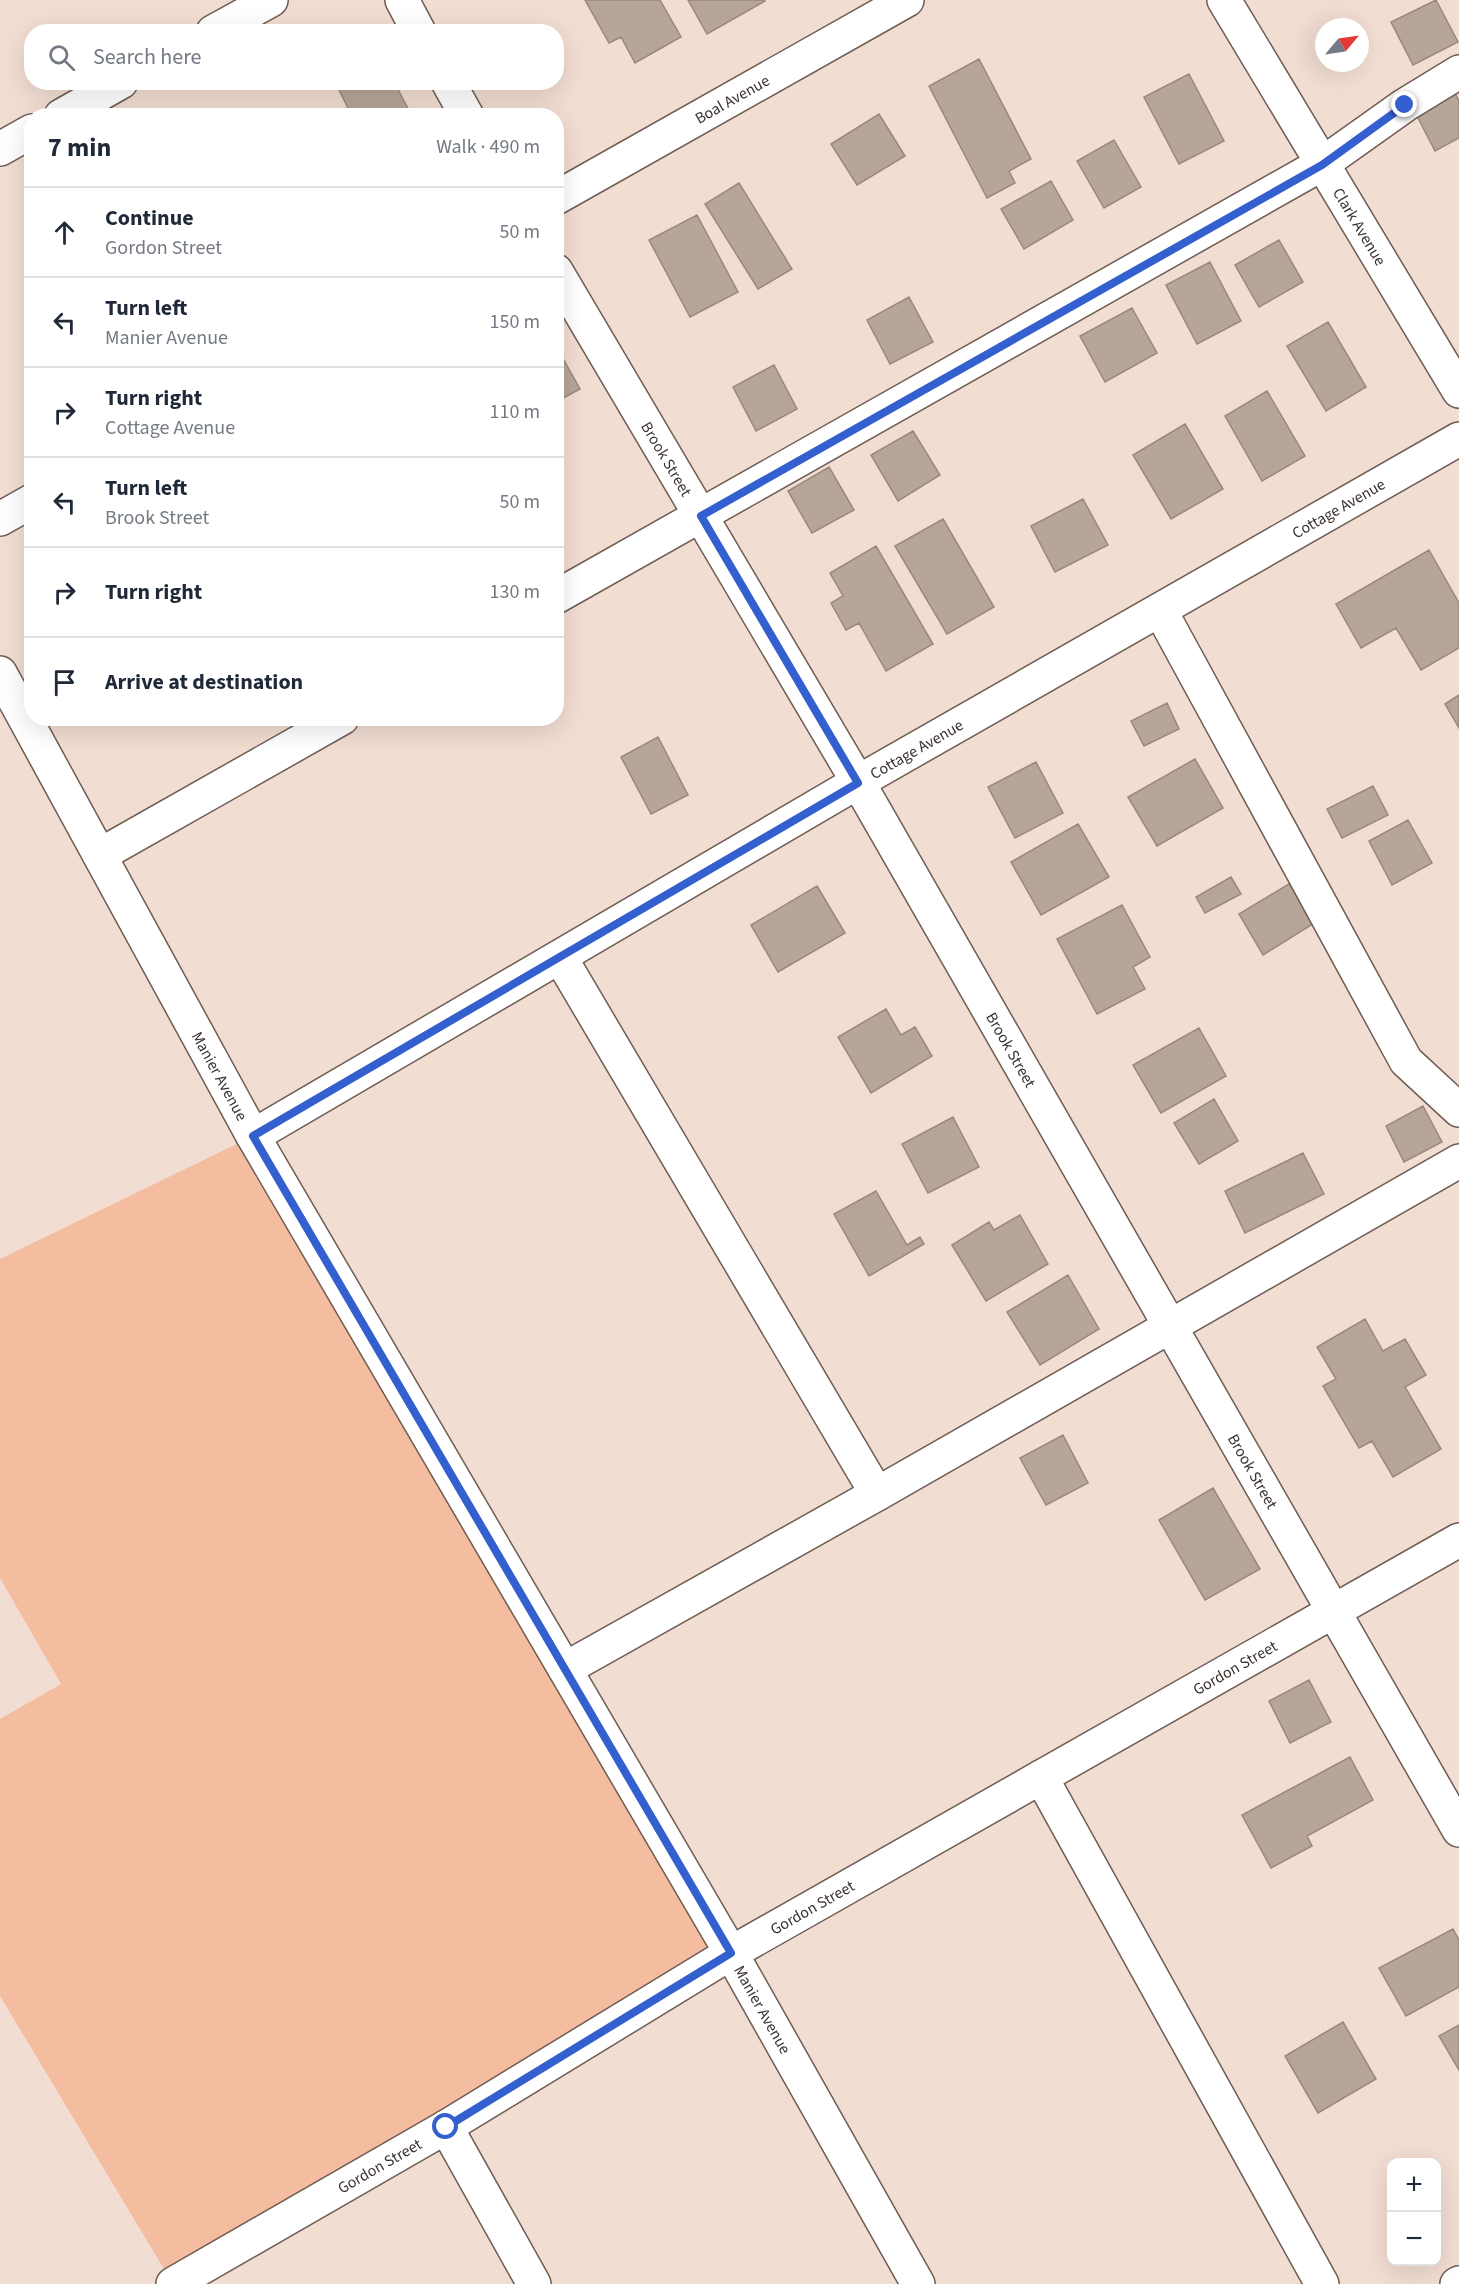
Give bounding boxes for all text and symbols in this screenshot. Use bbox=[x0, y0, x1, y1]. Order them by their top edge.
north arrow bbox=[1315, 18, 1369, 72]
search box bbox=[24, 24, 564, 90]
icon: search bbox=[45, 41, 78, 74]
text: Search here bbox=[93, 41, 201, 73]
street label: Boal Avenue bbox=[691, 70, 774, 129]
route end bbox=[1391, 91, 1417, 117]
text: 7 min bbox=[48, 129, 111, 166]
text: Walk · 490 m bbox=[436, 133, 540, 161]
street label: Clark Avenue bbox=[1327, 184, 1391, 270]
text: Continue bbox=[105, 202, 194, 234]
icon: ahead bbox=[48, 216, 81, 249]
text: 50 m bbox=[500, 218, 540, 246]
text: Gordon Street bbox=[105, 234, 222, 262]
text: Turn left bbox=[105, 292, 187, 324]
icon: left bbox=[48, 306, 81, 339]
text: 150 m bbox=[490, 308, 540, 336]
text: Manier Avenue bbox=[105, 324, 228, 352]
text: Turn right bbox=[105, 382, 202, 414]
icon: right bbox=[48, 396, 81, 429]
text: 110 m bbox=[490, 398, 540, 426]
text: Cottage Avenue bbox=[105, 414, 235, 442]
street label: Brook Street bbox=[635, 418, 697, 501]
text: Turn left bbox=[105, 472, 187, 504]
street label: Cottage Avenue bbox=[1288, 473, 1390, 544]
icon: left bbox=[48, 486, 81, 519]
text: 50 m bbox=[500, 488, 540, 516]
text: Brook Street bbox=[105, 504, 209, 532]
icon: right bbox=[48, 576, 81, 609]
text: Turn right bbox=[105, 576, 202, 608]
text: 130 m bbox=[490, 578, 540, 606]
icon: arrive bbox=[48, 666, 81, 699]
text: Arrive at destination bbox=[105, 666, 303, 698]
street label: Cottage Avenue bbox=[866, 714, 967, 785]
street label: Brook Street bbox=[980, 1008, 1041, 1092]
street label: Manier Avenue bbox=[186, 1028, 253, 1125]
street label: Brook Street bbox=[1222, 1430, 1283, 1514]
street label: Gordon Street bbox=[1189, 1635, 1282, 1701]
street label: Gordon Street bbox=[766, 1875, 859, 1941]
street label: Manier Avenue bbox=[728, 1962, 796, 2058]
route start bbox=[432, 2113, 458, 2139]
street label: Gordon Street bbox=[334, 2133, 426, 2199]
map controls bbox=[1387, 2158, 1441, 2266]
button: + bbox=[1387, 2158, 1441, 2212]
button: − bbox=[1387, 2212, 1441, 2266]

